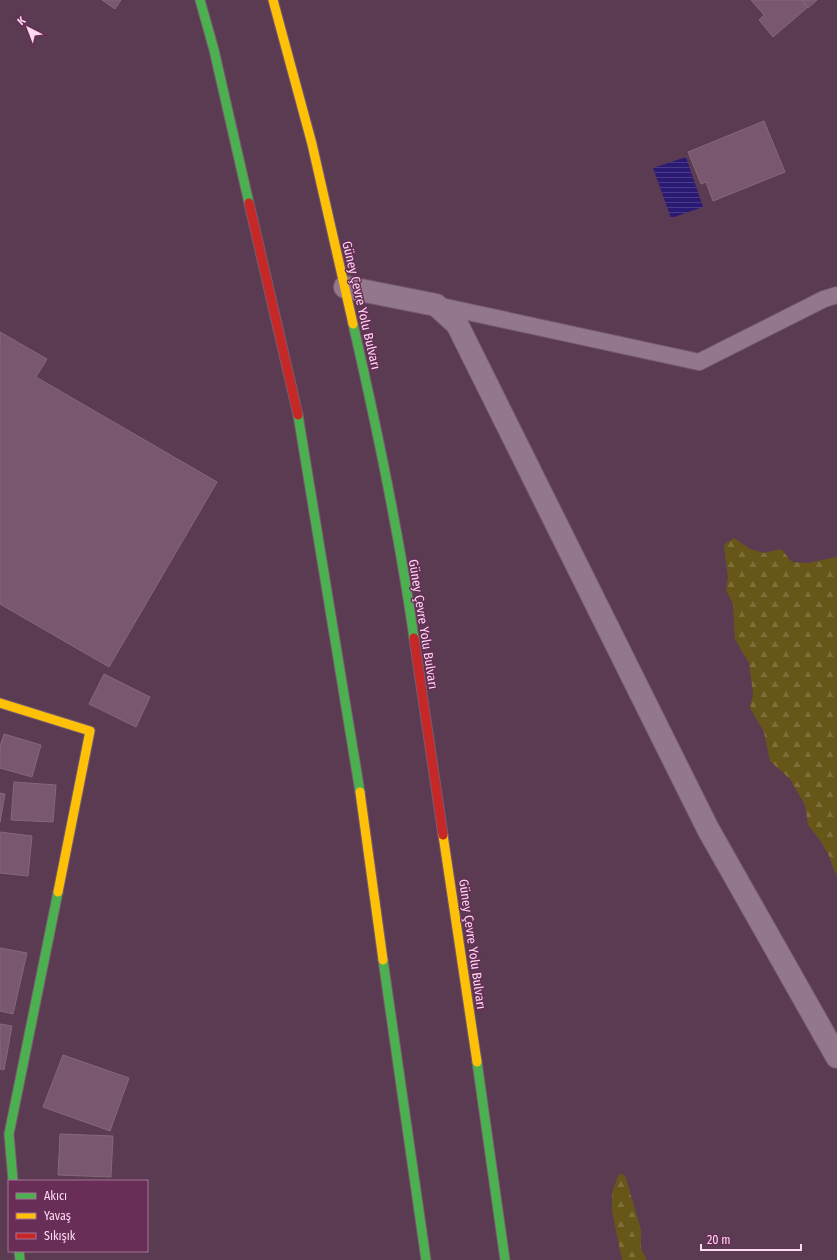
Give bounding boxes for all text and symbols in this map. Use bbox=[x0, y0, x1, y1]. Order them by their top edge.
north arrow bbox=[8, 8, 48, 48]
text: K bbox=[15, 14, 29, 28]
street label: Güney Çevre Yolu Bulvarı bbox=[339, 239, 384, 371]
street label: Güney Çevre Yolu Bulvarı bbox=[406, 558, 441, 690]
street label: Güney Çevre Yolu Bulvarı bbox=[456, 878, 489, 1010]
legend bbox=[8, 1180, 148, 1252]
text: Akıcı bbox=[44, 1189, 67, 1203]
text: Yavaş bbox=[44, 1209, 71, 1223]
scale bar bbox=[701, 1226, 801, 1252]
text: Sıkışık bbox=[44, 1229, 76, 1243]
text: 20 m bbox=[707, 1233, 731, 1247]

